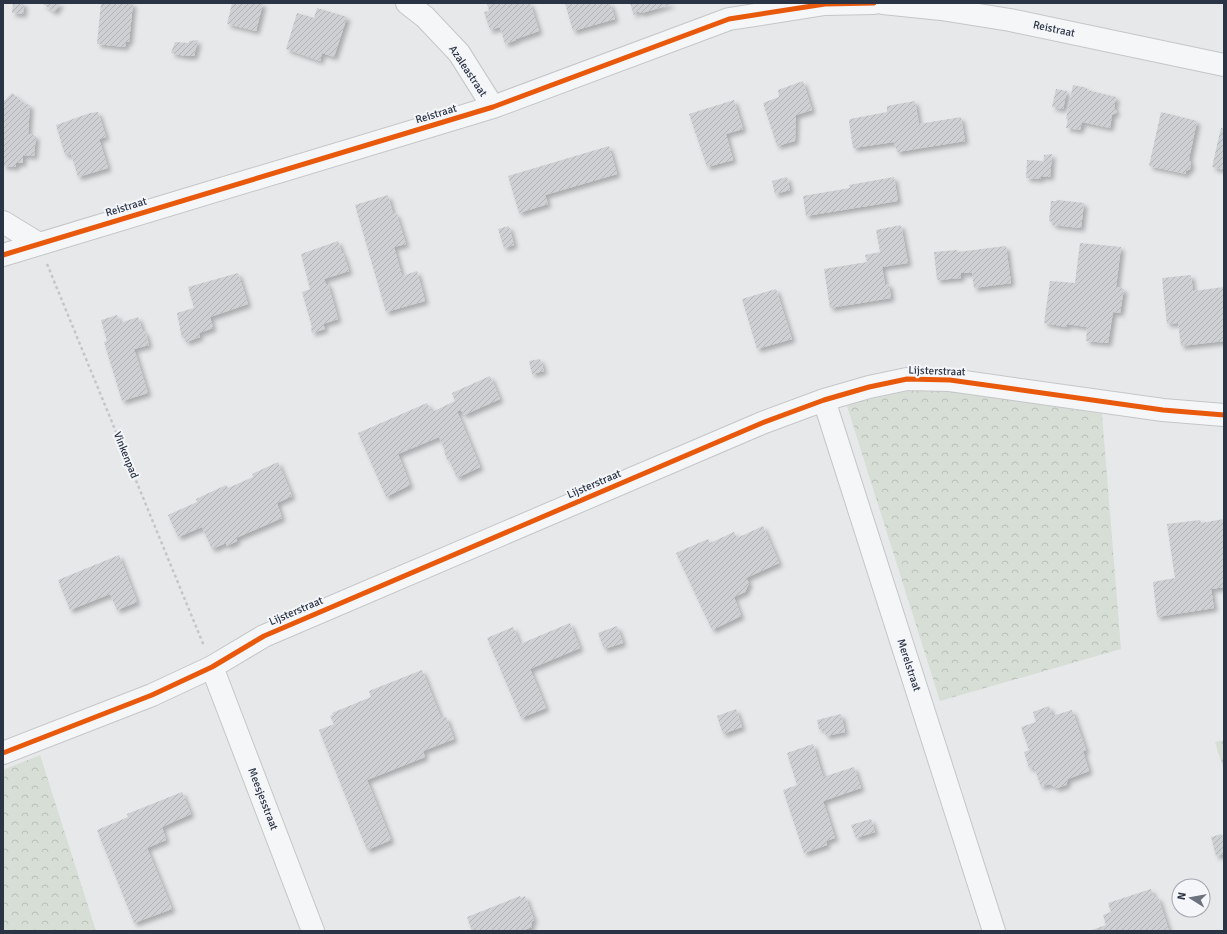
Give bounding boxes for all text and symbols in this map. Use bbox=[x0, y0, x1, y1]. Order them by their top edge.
street label: Reistraat bbox=[1032, 18, 1076, 40]
street label: Azaleastraat bbox=[446, 43, 490, 99]
street label: Reistraat bbox=[414, 102, 458, 126]
street label: Reistraat bbox=[104, 195, 148, 219]
street label: Lijsterstraat bbox=[908, 364, 966, 378]
street label: Vinkenpad bbox=[111, 430, 141, 480]
street label: Lijsterstraat bbox=[565, 467, 623, 501]
street label: Lijsterstraat bbox=[267, 594, 325, 628]
street label: Merelstraat bbox=[894, 637, 924, 693]
street label: Meesjesstraat bbox=[245, 766, 281, 832]
north arrow bbox=[1171, 878, 1211, 918]
text: N bbox=[1175, 891, 1189, 901]

